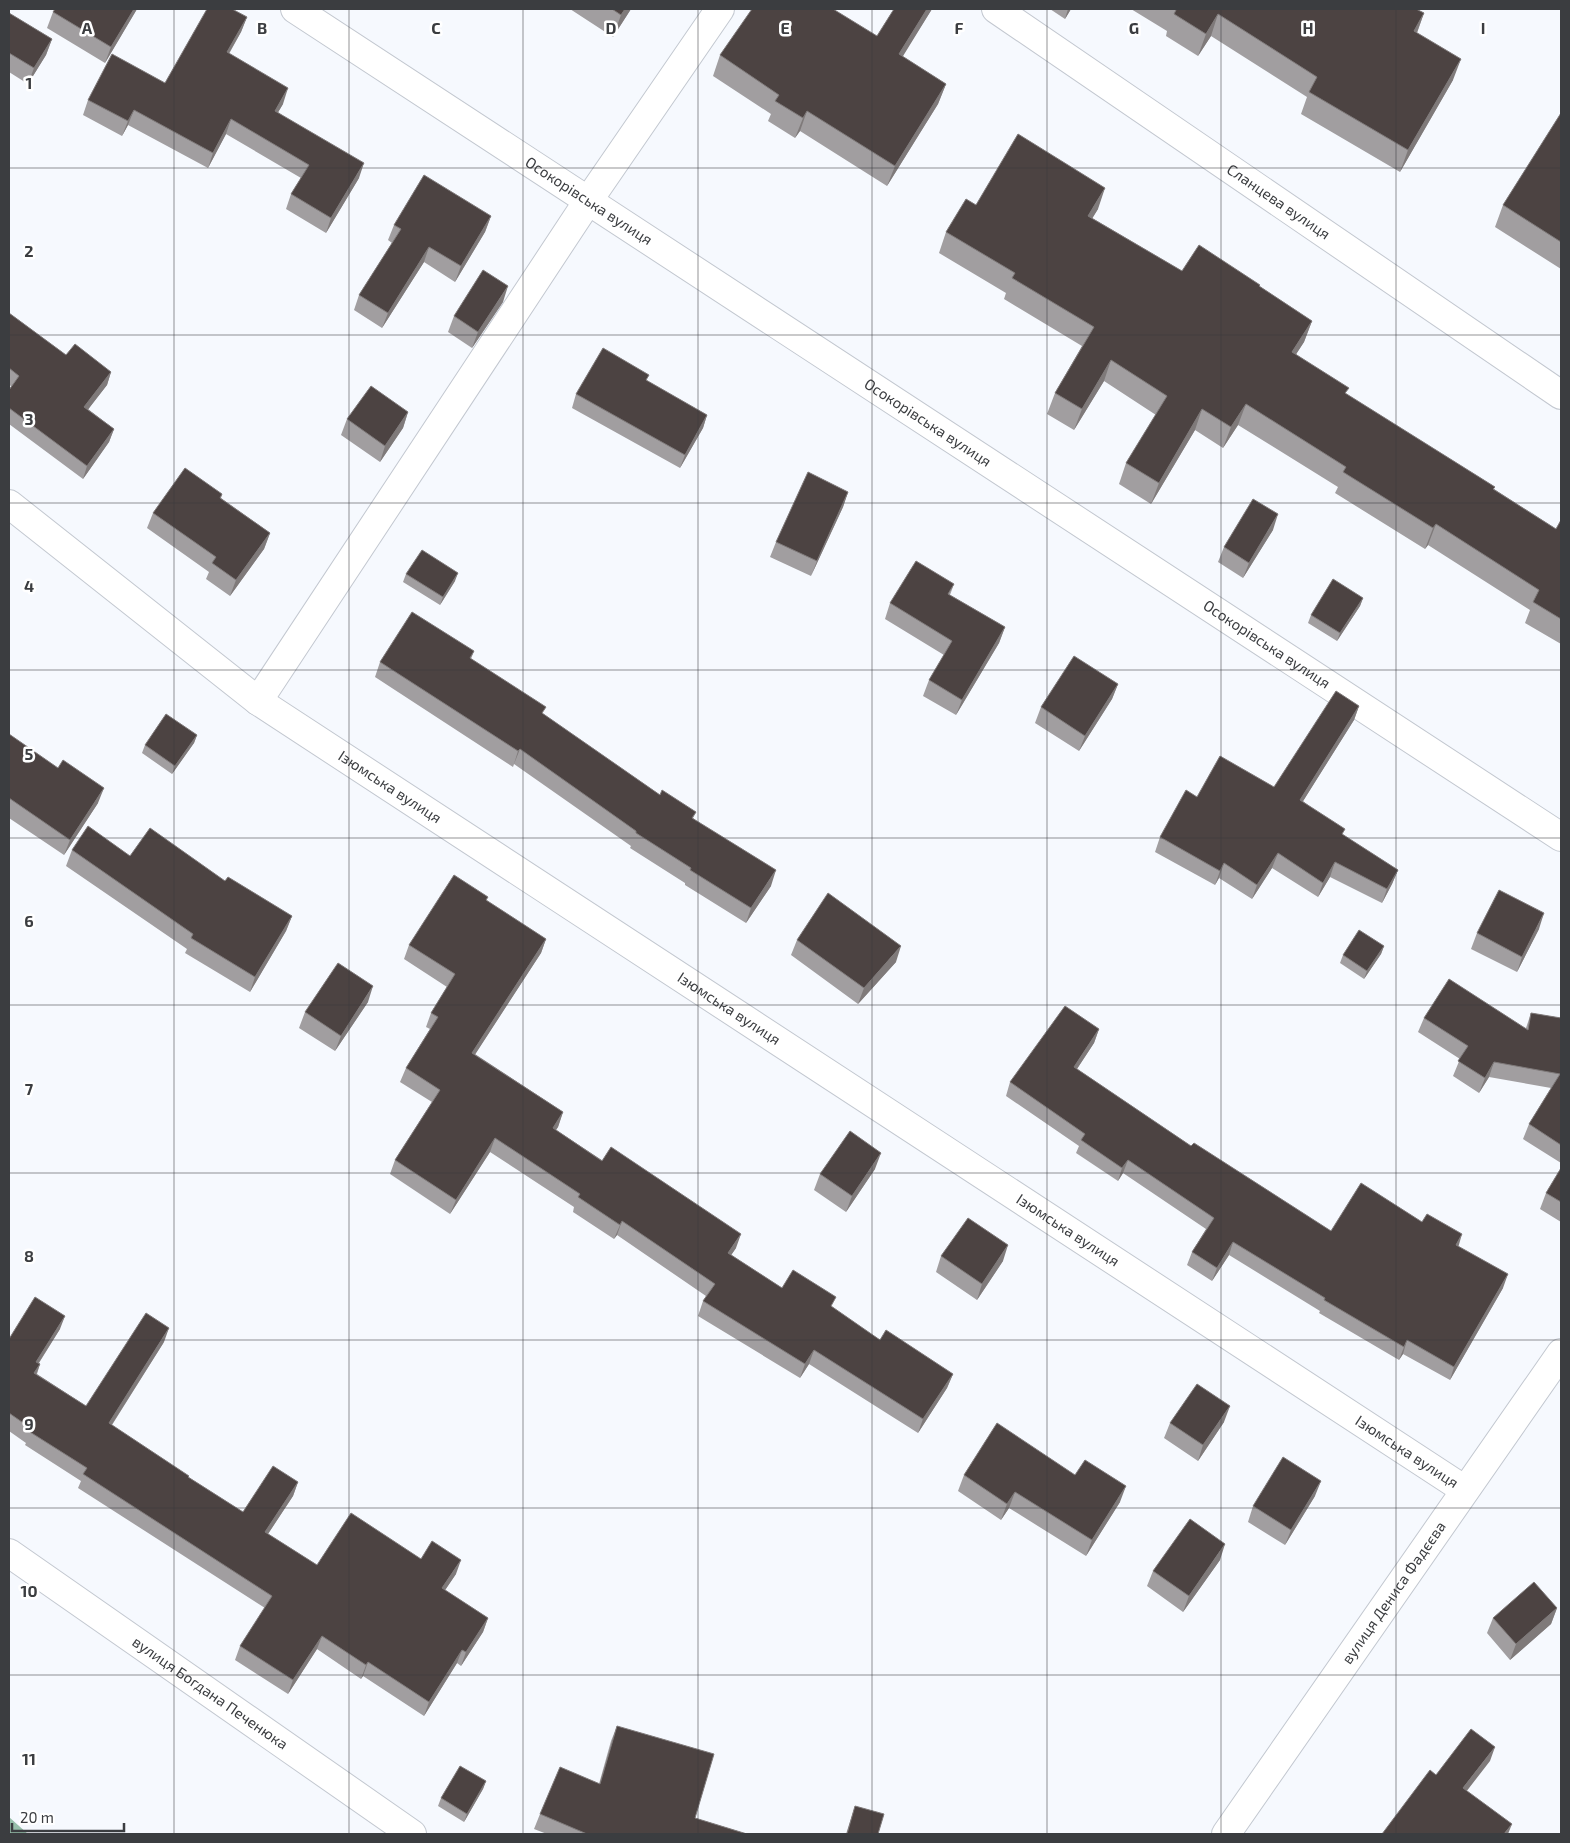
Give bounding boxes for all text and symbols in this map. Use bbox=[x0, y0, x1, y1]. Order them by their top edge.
text: A bbox=[82, 18, 93, 37]
text: B bbox=[257, 18, 267, 37]
text: C bbox=[431, 18, 441, 37]
text: D bbox=[606, 18, 617, 37]
text: E bbox=[780, 18, 790, 37]
text: F bbox=[955, 18, 964, 37]
text: G bbox=[1129, 18, 1139, 37]
text: H bbox=[1302, 18, 1314, 37]
text: I bbox=[1481, 18, 1485, 37]
text: 1 bbox=[26, 73, 32, 92]
street label: Осокорівська вулиця bbox=[522, 152, 656, 248]
street label: Сланцева вулиця bbox=[1224, 160, 1334, 243]
text: 2 bbox=[24, 241, 34, 260]
street label: Осокорівська вулиця bbox=[861, 374, 995, 470]
text: 3 bbox=[24, 409, 34, 428]
text: 4 bbox=[24, 576, 34, 595]
street label: Осокорівська вулиця bbox=[1200, 596, 1334, 692]
text: 5 bbox=[25, 744, 34, 763]
street label: Ізюмська вулиця bbox=[335, 746, 445, 827]
text: 6 bbox=[24, 911, 34, 930]
street label: Ізюмська вулиця bbox=[674, 968, 784, 1048]
text: 7 bbox=[25, 1079, 34, 1098]
street label: Ізюмська вулиця bbox=[1013, 1189, 1123, 1270]
text: 8 bbox=[24, 1246, 34, 1265]
street label: Ізюмська вулиця bbox=[1352, 1411, 1462, 1491]
text: 9 bbox=[24, 1414, 34, 1433]
street label: вулиця Дениса Фадєєва bbox=[1337, 1517, 1449, 1667]
text: 10 bbox=[20, 1581, 38, 1600]
street label: вулиця Богдана Печенюка bbox=[129, 1632, 292, 1753]
text: 11 bbox=[22, 1749, 36, 1768]
scale bar bbox=[12, 1800, 125, 1832]
text: 20 m bbox=[20, 1808, 54, 1826]

